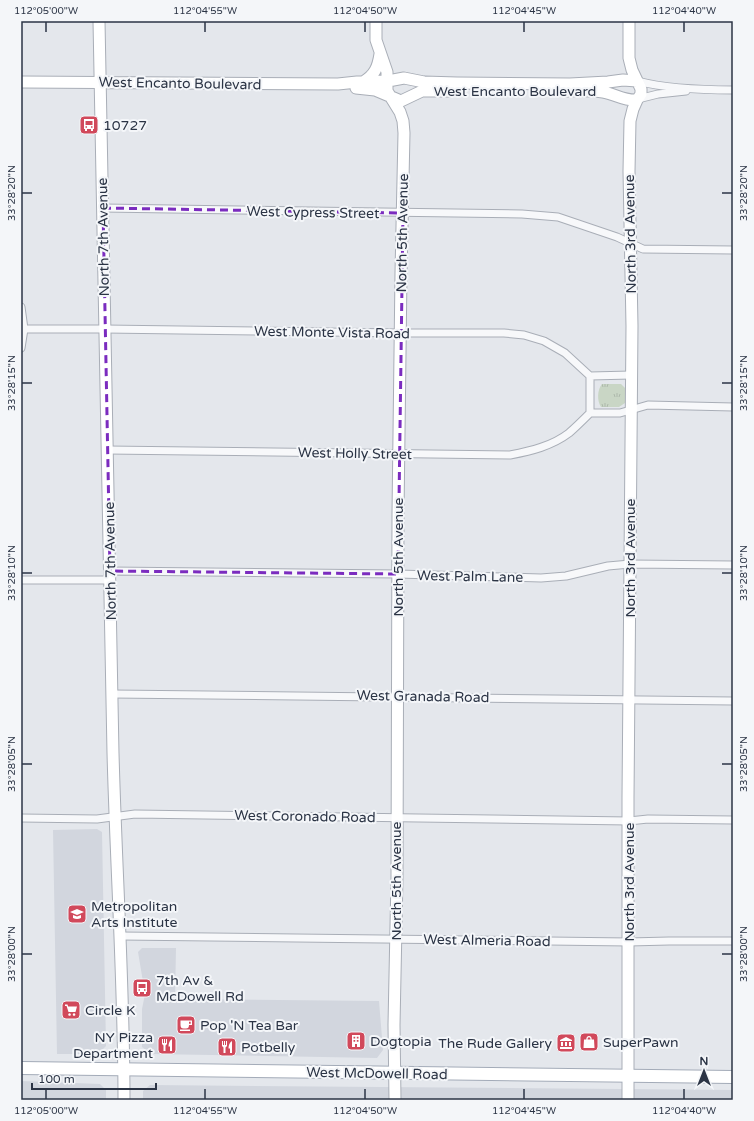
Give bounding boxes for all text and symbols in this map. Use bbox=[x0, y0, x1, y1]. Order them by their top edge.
text: 112°05'00"W bbox=[14, 5, 78, 17]
text: 112°04'55"W bbox=[173, 5, 237, 17]
text: 112°04'50"W bbox=[333, 5, 397, 17]
text: 112°04'45"W bbox=[492, 5, 556, 17]
text: 112°04'40"W bbox=[652, 5, 716, 17]
street label: West Encanto Boulevard bbox=[98, 74, 262, 93]
street label: West Encanto Boulevard bbox=[434, 83, 596, 100]
bus stop icon: 10727 bbox=[78, 114, 100, 136]
place label: 10727 bbox=[103, 117, 147, 134]
text: 33°28'20"N bbox=[6, 165, 18, 221]
text: 33°28'20"N bbox=[738, 165, 750, 221]
street label: North 5th Avenue bbox=[393, 173, 412, 293]
street label: North 3rd Avenue bbox=[621, 174, 640, 294]
street label: North 7th Avenue bbox=[94, 177, 113, 297]
street label: West Cypress Street bbox=[247, 203, 380, 222]
street label: West Monte Vista Road bbox=[254, 323, 410, 342]
text: 33°28'15"N bbox=[6, 355, 18, 411]
text: 33°28'15"N bbox=[738, 355, 750, 411]
street label: West Holly Street bbox=[298, 444, 413, 463]
street label: North 5th Avenue bbox=[390, 498, 407, 616]
street label: North 3rd Avenue bbox=[622, 498, 639, 617]
street label: North 7th Avenue bbox=[101, 501, 120, 621]
text: 33°28'10"N bbox=[6, 545, 18, 601]
text: 33°28'10"N bbox=[738, 545, 750, 601]
street label: West Palm Lane bbox=[417, 567, 523, 586]
street label: West Granada Road bbox=[356, 687, 490, 706]
text: 33°28'05"N bbox=[6, 736, 18, 792]
text: 33°28'05"N bbox=[738, 736, 750, 792]
street label: West Coronado Road bbox=[234, 807, 376, 826]
street label: North 5th Avenue bbox=[388, 822, 405, 940]
street label: North 3rd Avenue bbox=[621, 822, 638, 941]
place label: Metropolitan Arts Institute bbox=[91, 898, 177, 931]
school or university icon: Metropolitan Arts Institute bbox=[66, 903, 88, 925]
text: 33°28'00"N bbox=[6, 926, 18, 982]
text: 33°28'00"N bbox=[738, 926, 750, 982]
street label: West Almeria Road bbox=[423, 931, 551, 950]
place label: 7th Av & McDowell Rd bbox=[156, 972, 244, 1005]
bus stop icon: 7th Av & McDowell Rd bbox=[131, 977, 153, 999]
supermarket icon: Circle K bbox=[60, 999, 82, 1021]
place label: Circle K bbox=[85, 1002, 135, 1019]
cafe icon: Pop 'N Tea Bar bbox=[175, 1014, 197, 1036]
place label: Pop 'N Tea Bar bbox=[200, 1017, 299, 1034]
place label: NY Pizza Department bbox=[73, 1029, 154, 1062]
building icon: Dogtopia bbox=[345, 1030, 367, 1052]
shop icon: SuperPawn bbox=[578, 1031, 600, 1053]
museum icon: The Rude Gallery bbox=[555, 1032, 577, 1054]
place label: Dogtopia bbox=[370, 1033, 432, 1050]
restaurant icon: NY Pizza Department bbox=[156, 1034, 178, 1056]
place label: SuperPawn bbox=[603, 1034, 679, 1051]
place label: The Rude Gallery bbox=[438, 1035, 552, 1052]
restaurant icon: Potbelly bbox=[216, 1036, 238, 1058]
place label: Potbelly bbox=[241, 1039, 296, 1056]
north arrow bbox=[684, 1051, 724, 1091]
text: N bbox=[700, 1055, 708, 1068]
street label: West McDowell Road bbox=[306, 1064, 448, 1083]
scale bar bbox=[32, 1065, 156, 1091]
text: 100 m bbox=[38, 1072, 75, 1086]
text: 112°05'00"W bbox=[14, 1105, 78, 1117]
text: 112°04'55"W bbox=[173, 1105, 237, 1117]
text: 112°04'50"W bbox=[333, 1105, 397, 1117]
text: 112°04'45"W bbox=[492, 1105, 556, 1117]
text: 112°04'40"W bbox=[652, 1105, 716, 1117]

